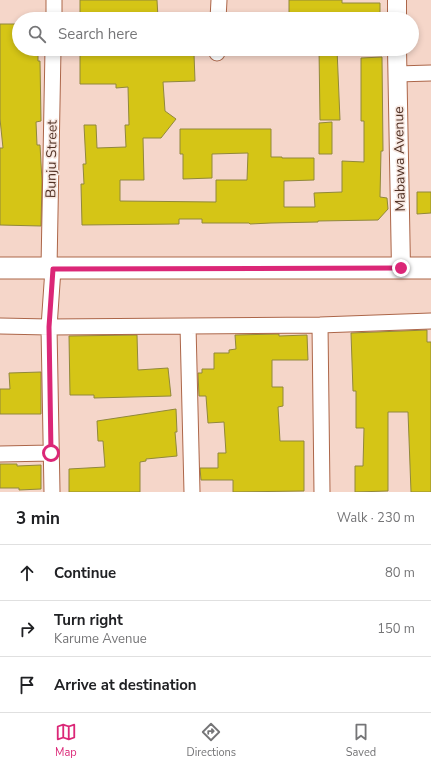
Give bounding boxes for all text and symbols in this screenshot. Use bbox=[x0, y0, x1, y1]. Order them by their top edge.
search box bbox=[12, 12, 419, 56]
icon: search bbox=[26, 23, 48, 45]
text: Search here bbox=[58, 24, 138, 44]
street label: Mabawa Avenue bbox=[389, 106, 410, 212]
street label: Bunju Street bbox=[41, 120, 62, 198]
route end bbox=[392, 259, 410, 277]
route start bbox=[42, 444, 60, 462]
text: 3 min bbox=[16, 507, 60, 530]
text: Walk · 230 m bbox=[337, 509, 415, 527]
icon: ahead bbox=[16, 562, 38, 584]
text: Continue bbox=[54, 563, 116, 583]
text: 80 m bbox=[385, 564, 415, 582]
text: Turn right bbox=[54, 610, 123, 630]
icon: right bbox=[16, 618, 38, 640]
text: 150 m bbox=[377, 620, 415, 638]
text: Karume Avenue bbox=[54, 630, 147, 648]
icon: arrive bbox=[16, 674, 38, 696]
text: Arrive at destination bbox=[54, 675, 197, 695]
tab: Map bbox=[55, 721, 77, 760]
tab: Directions bbox=[187, 721, 236, 760]
tab: Saved bbox=[346, 721, 376, 760]

